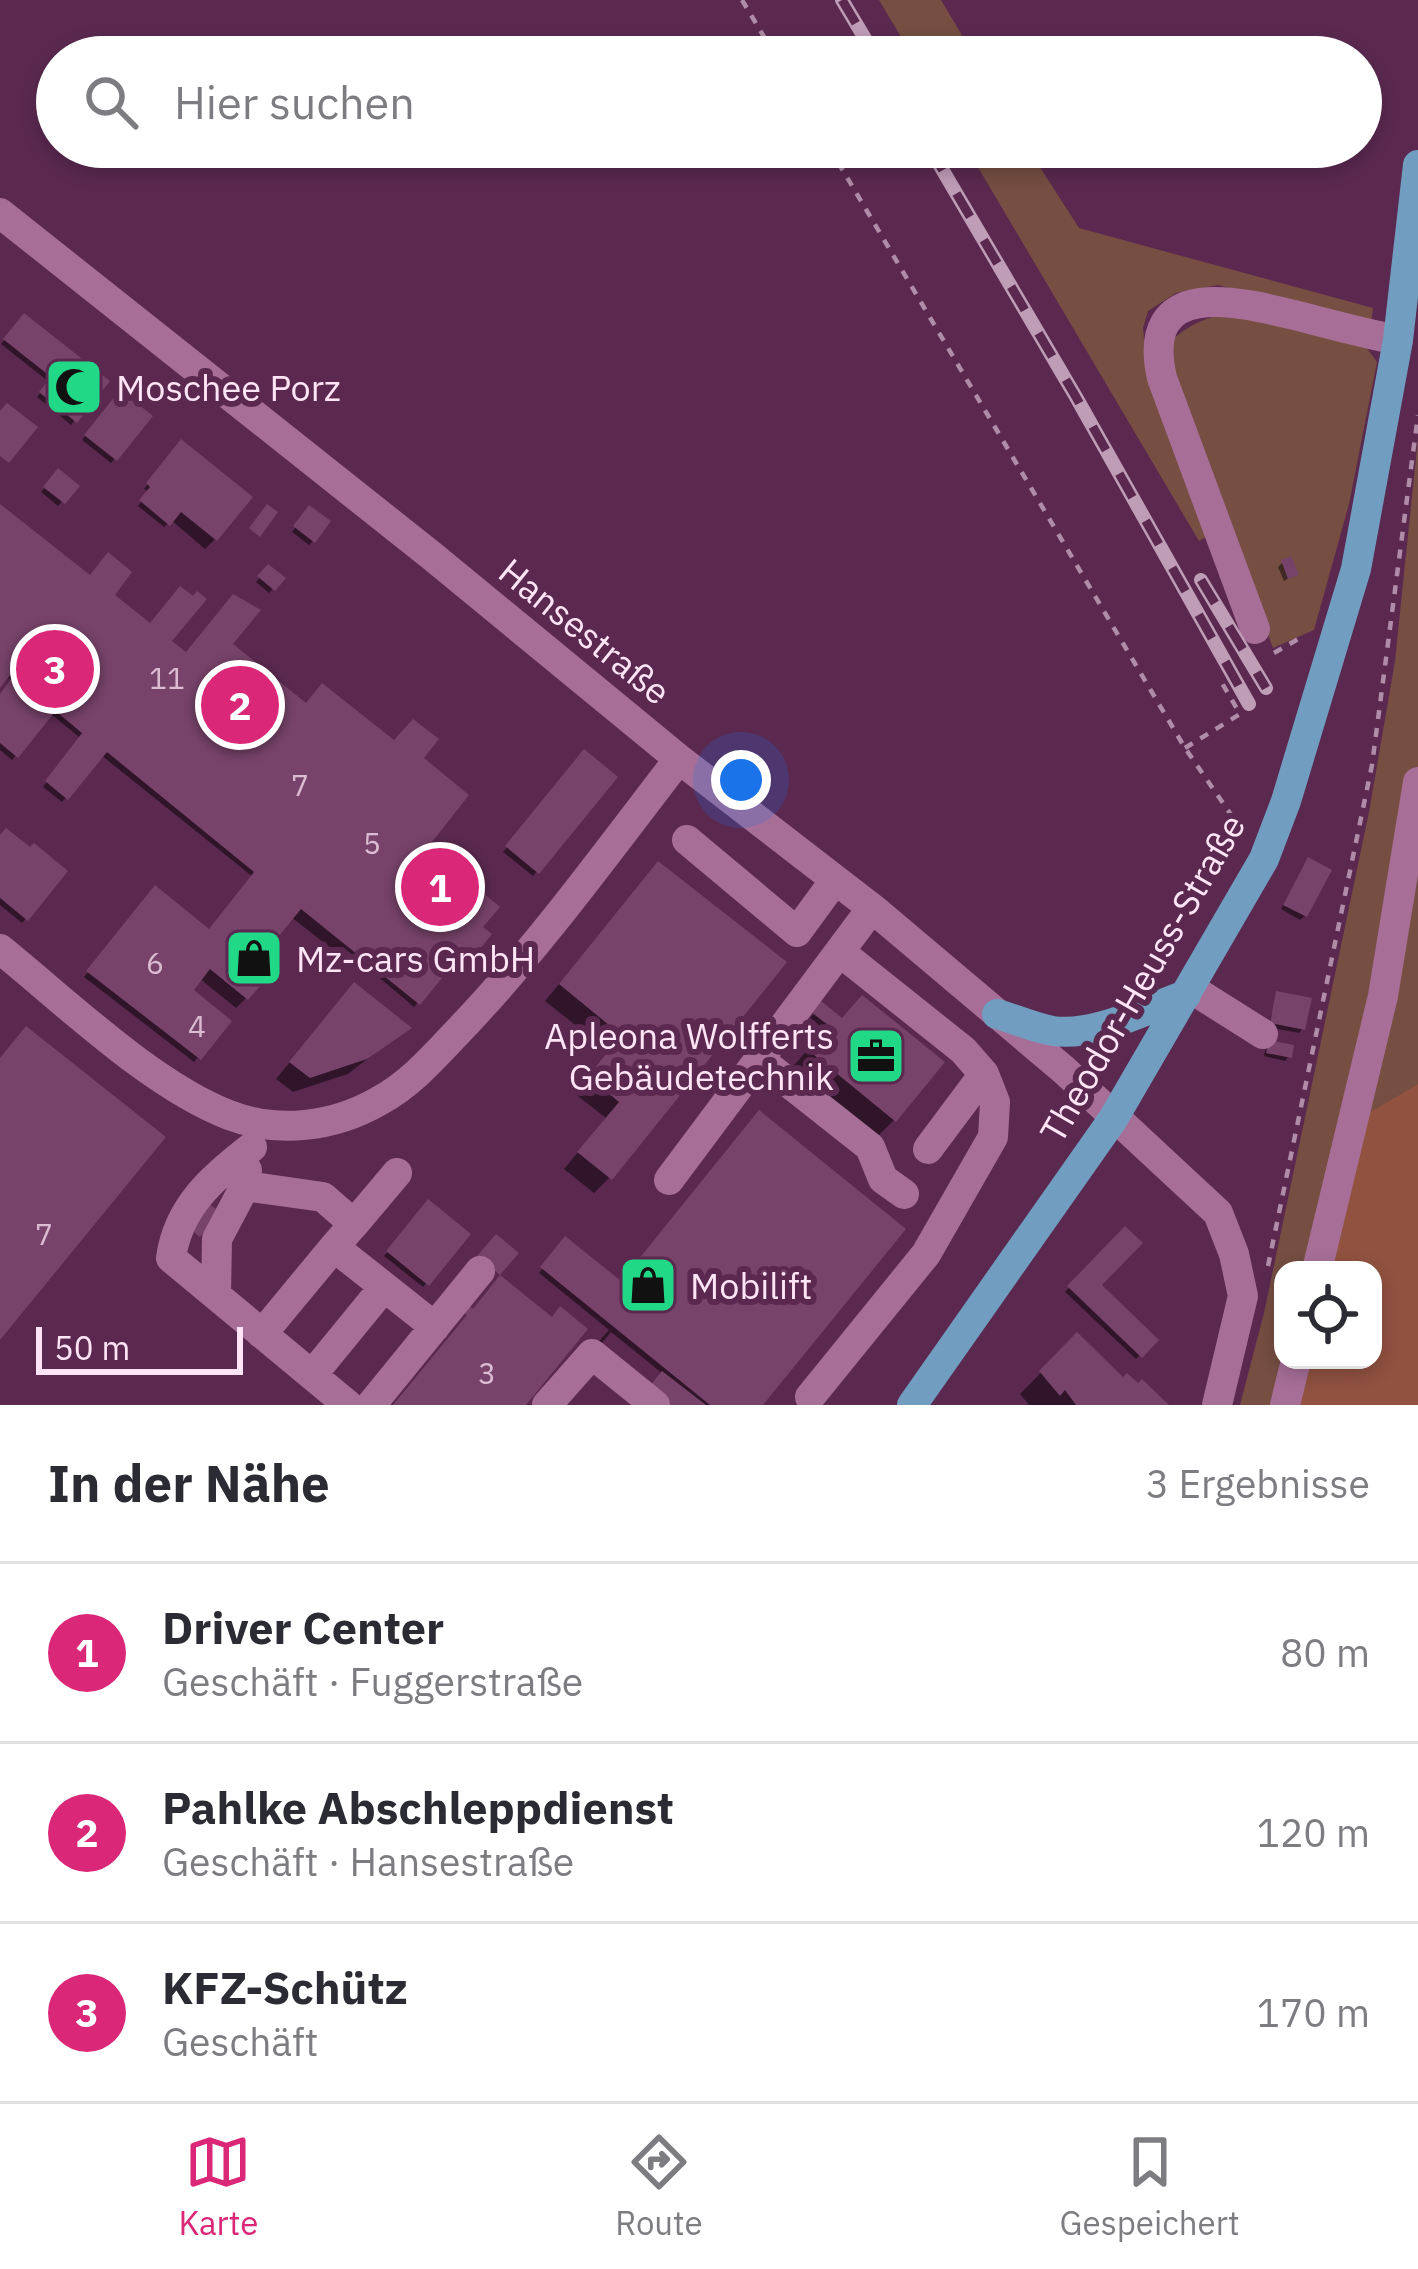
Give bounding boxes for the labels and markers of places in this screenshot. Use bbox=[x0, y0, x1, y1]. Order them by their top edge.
mosque icon: Moschee Porz bbox=[43, 356, 105, 418]
place label: Moschee Porz bbox=[116, 364, 341, 411]
pin: 3 bbox=[16, 624, 94, 714]
pin: 2 bbox=[201, 660, 279, 750]
pin: 1 bbox=[401, 842, 479, 932]
shop icon: Mz-cars GmbH bbox=[223, 927, 285, 989]
place label: Mz-cars GmbH bbox=[296, 935, 535, 982]
place label: Apleona Wolfferts Gebäudetechnik bbox=[544, 1012, 834, 1100]
office icon: Apleona Wolfferts Gebäudetechnik bbox=[845, 1025, 907, 1087]
shop icon: Mobilift bbox=[617, 1254, 679, 1316]
place label: Mobilift bbox=[690, 1262, 812, 1309]

